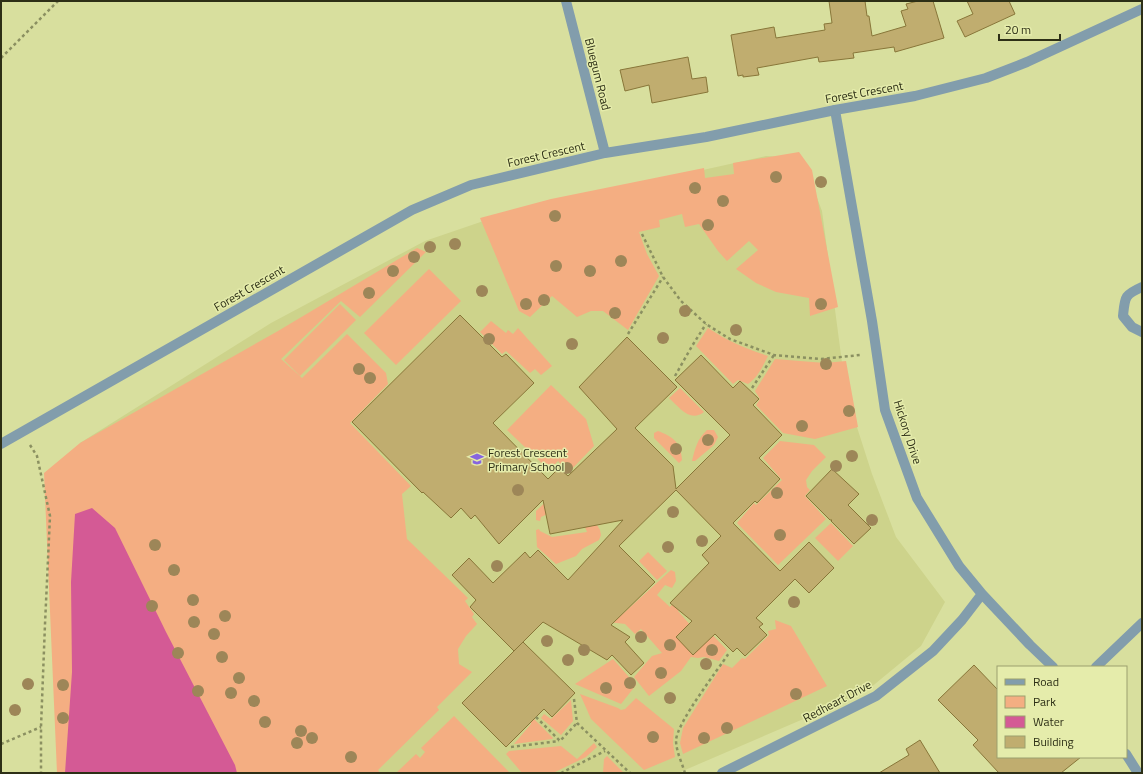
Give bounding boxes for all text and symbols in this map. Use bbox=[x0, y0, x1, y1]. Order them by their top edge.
scale bar bbox=[999, 16, 1060, 42]
text: 20 m bbox=[1005, 20, 1031, 39]
street label: Bluegum Road bbox=[580, 36, 616, 112]
street label: Forest Crescent bbox=[823, 76, 905, 108]
street label: Forest Crescent bbox=[505, 136, 587, 172]
street label: Forest Crescent bbox=[210, 260, 289, 316]
street label: Hickory Drive bbox=[889, 397, 927, 467]
place label: Forest Crescent Primary School bbox=[488, 443, 568, 476]
school or university icon: Forest Crescent Primary School bbox=[469, 451, 485, 467]
legend bbox=[997, 666, 1127, 758]
text: Road bbox=[1033, 672, 1059, 691]
street label: Redheart Drive bbox=[799, 675, 875, 727]
text: Park bbox=[1033, 692, 1056, 711]
text: Water bbox=[1033, 712, 1064, 731]
text: Building bbox=[1033, 732, 1074, 751]

